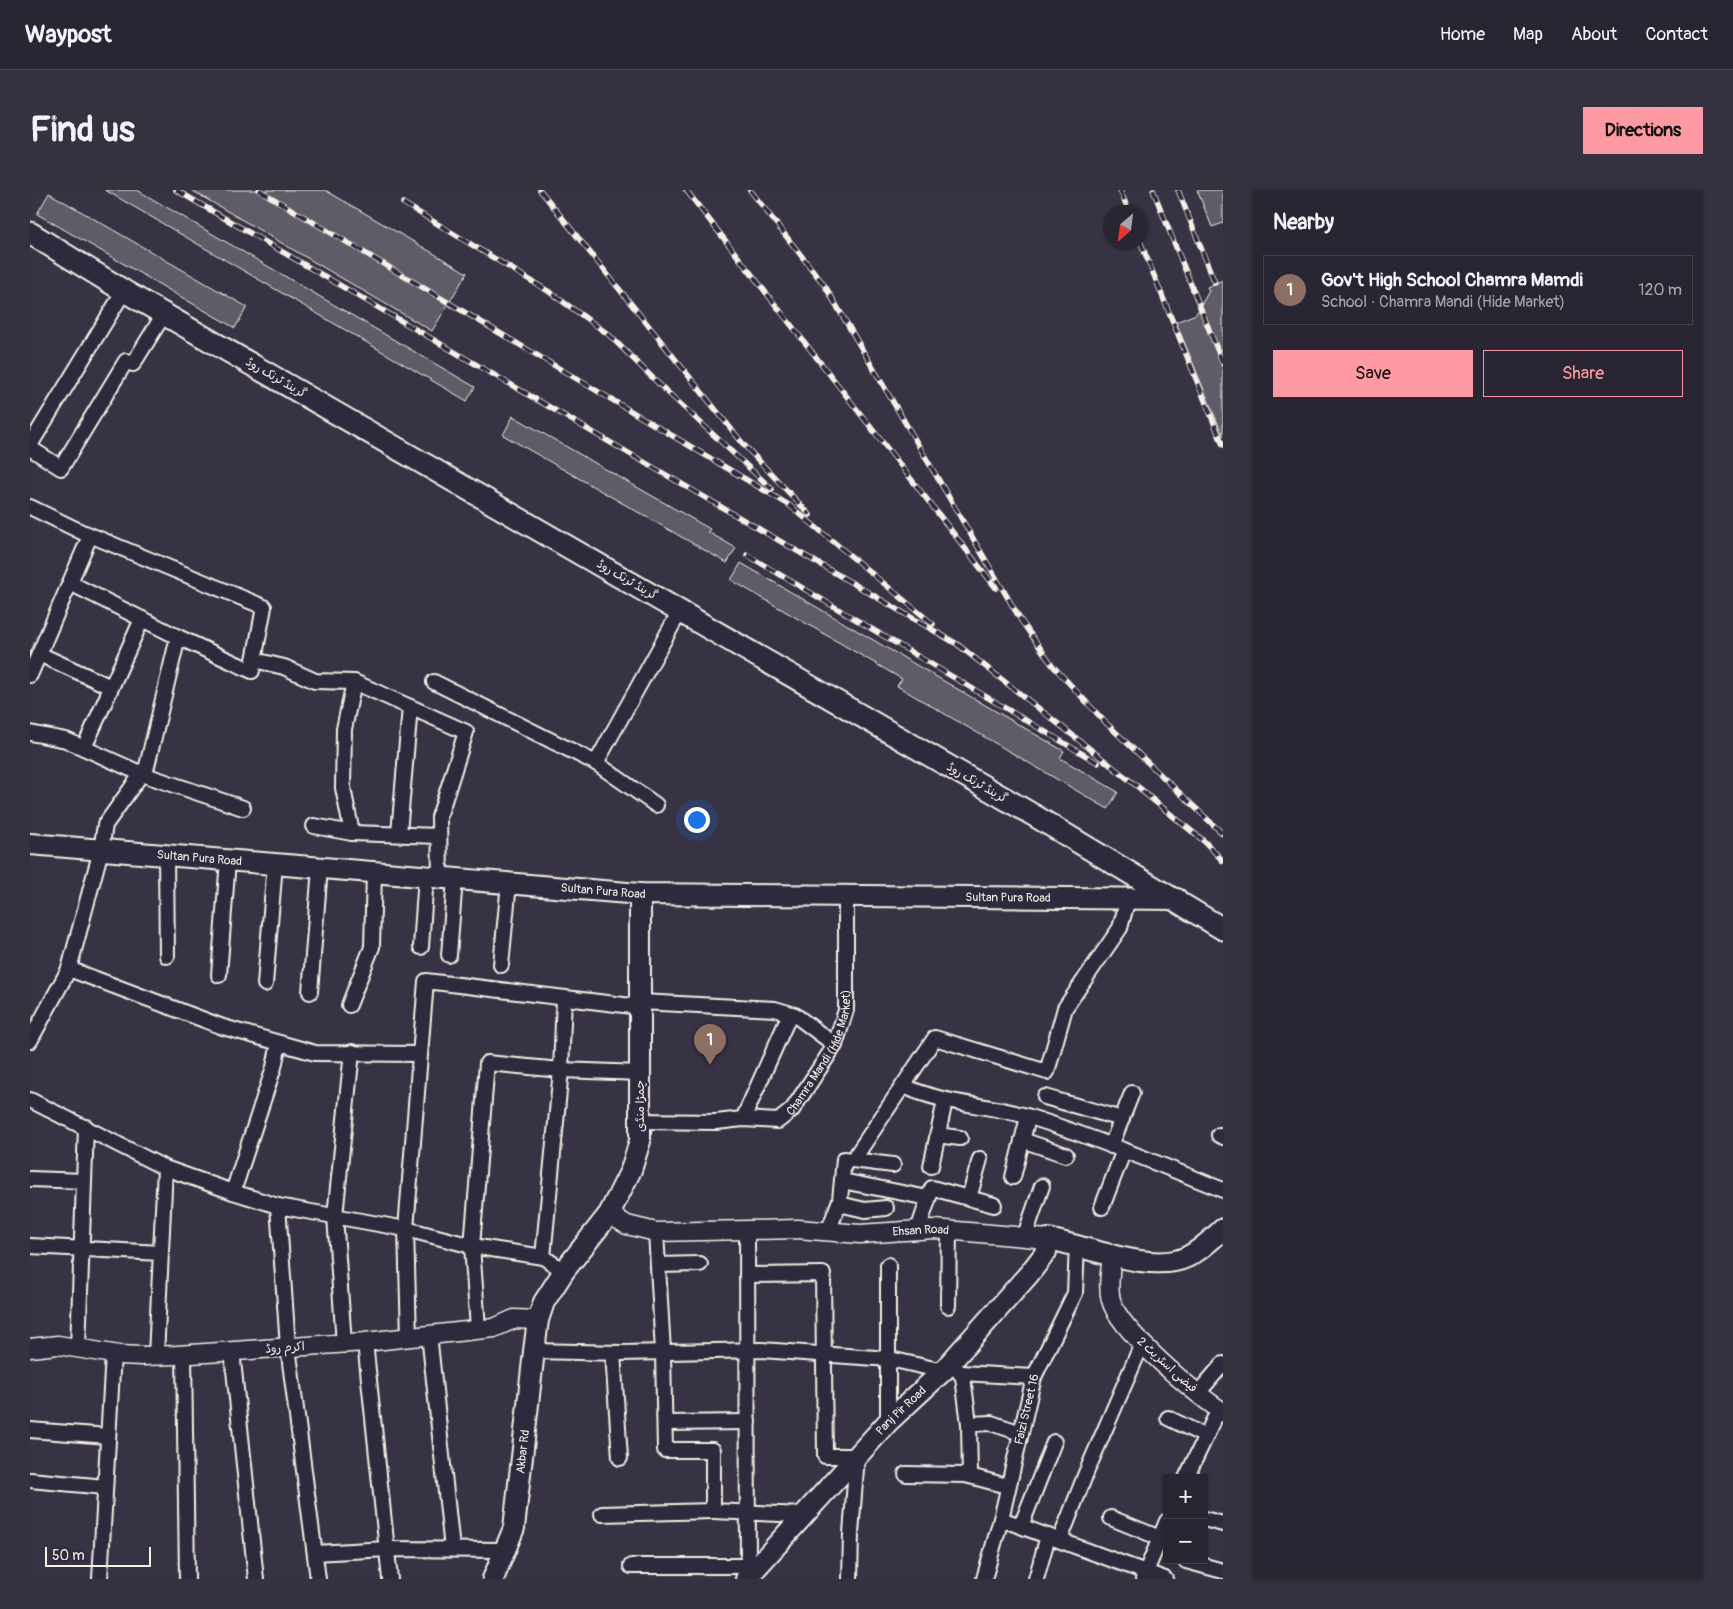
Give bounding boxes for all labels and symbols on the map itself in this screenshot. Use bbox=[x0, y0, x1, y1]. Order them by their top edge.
north arrow bbox=[1103, 205, 1148, 250]
street label: گرینڈ ٹرنک روڈ bbox=[243, 355, 309, 401]
street label: گرینڈ ٹرنک روڈ bbox=[594, 557, 660, 603]
street label: گرینڈ ٹرنک روڈ bbox=[944, 760, 1010, 806]
your location bbox=[684, 807, 710, 833]
street label: Sultan Pura Road bbox=[156, 847, 243, 869]
street label: Sultan Pura Road bbox=[560, 880, 646, 902]
street label: Sultan Pura Road bbox=[965, 890, 1051, 905]
street label: Chamra Mandi (Hide Market) bbox=[783, 990, 854, 1119]
pin: 1 bbox=[694, 1024, 726, 1065]
street label: چمڑا منڈی bbox=[633, 1080, 648, 1132]
street label: Ehsan Road bbox=[892, 1221, 950, 1239]
street label: فیضی اسٹریٹ 2 bbox=[1134, 1334, 1200, 1396]
street label: اکرم روڈ bbox=[265, 1339, 305, 1358]
street label: Faizi Street 16 bbox=[1011, 1372, 1042, 1446]
street label: Panj Pir Road bbox=[873, 1383, 929, 1438]
street label: Akbar Rd bbox=[513, 1429, 533, 1474]
scale bar bbox=[45, 1544, 151, 1567]

